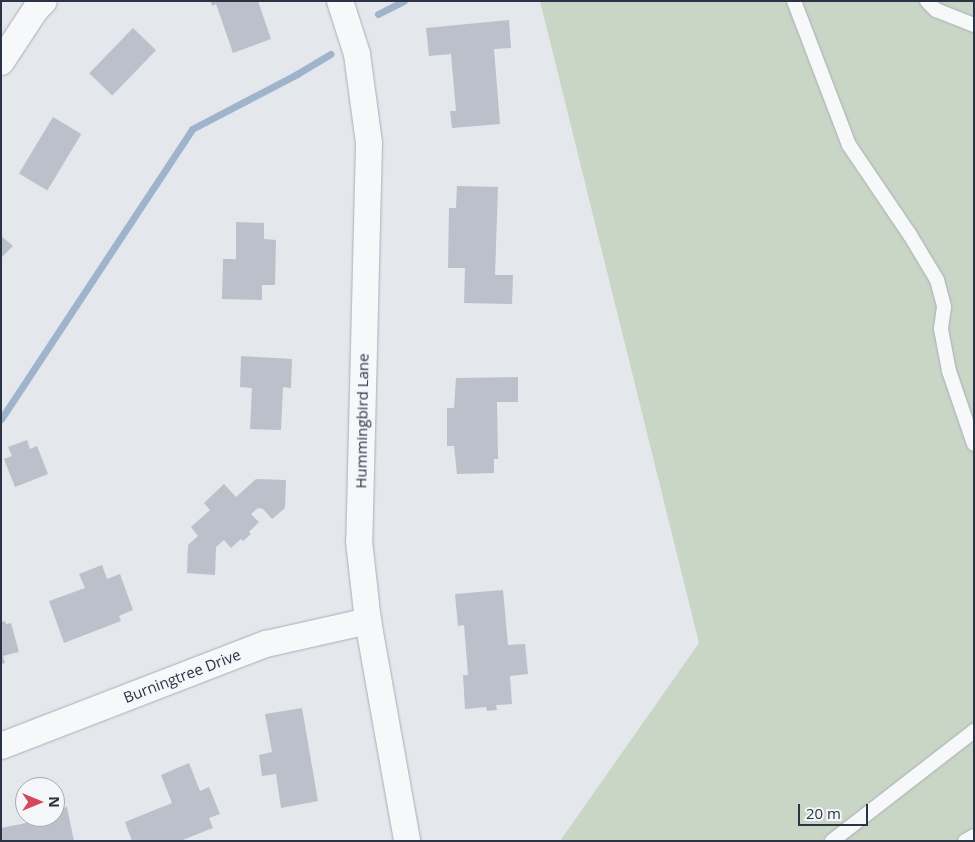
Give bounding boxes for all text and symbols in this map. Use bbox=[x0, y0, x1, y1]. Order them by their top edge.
street label: Hummingbird Lane bbox=[352, 353, 372, 489]
street label: Burningtree Drive bbox=[121, 645, 243, 707]
north arrow bbox=[15, 777, 65, 827]
scale bar bbox=[800, 794, 870, 826]
text: N bbox=[45, 796, 64, 808]
text: 20 m bbox=[806, 803, 841, 823]

